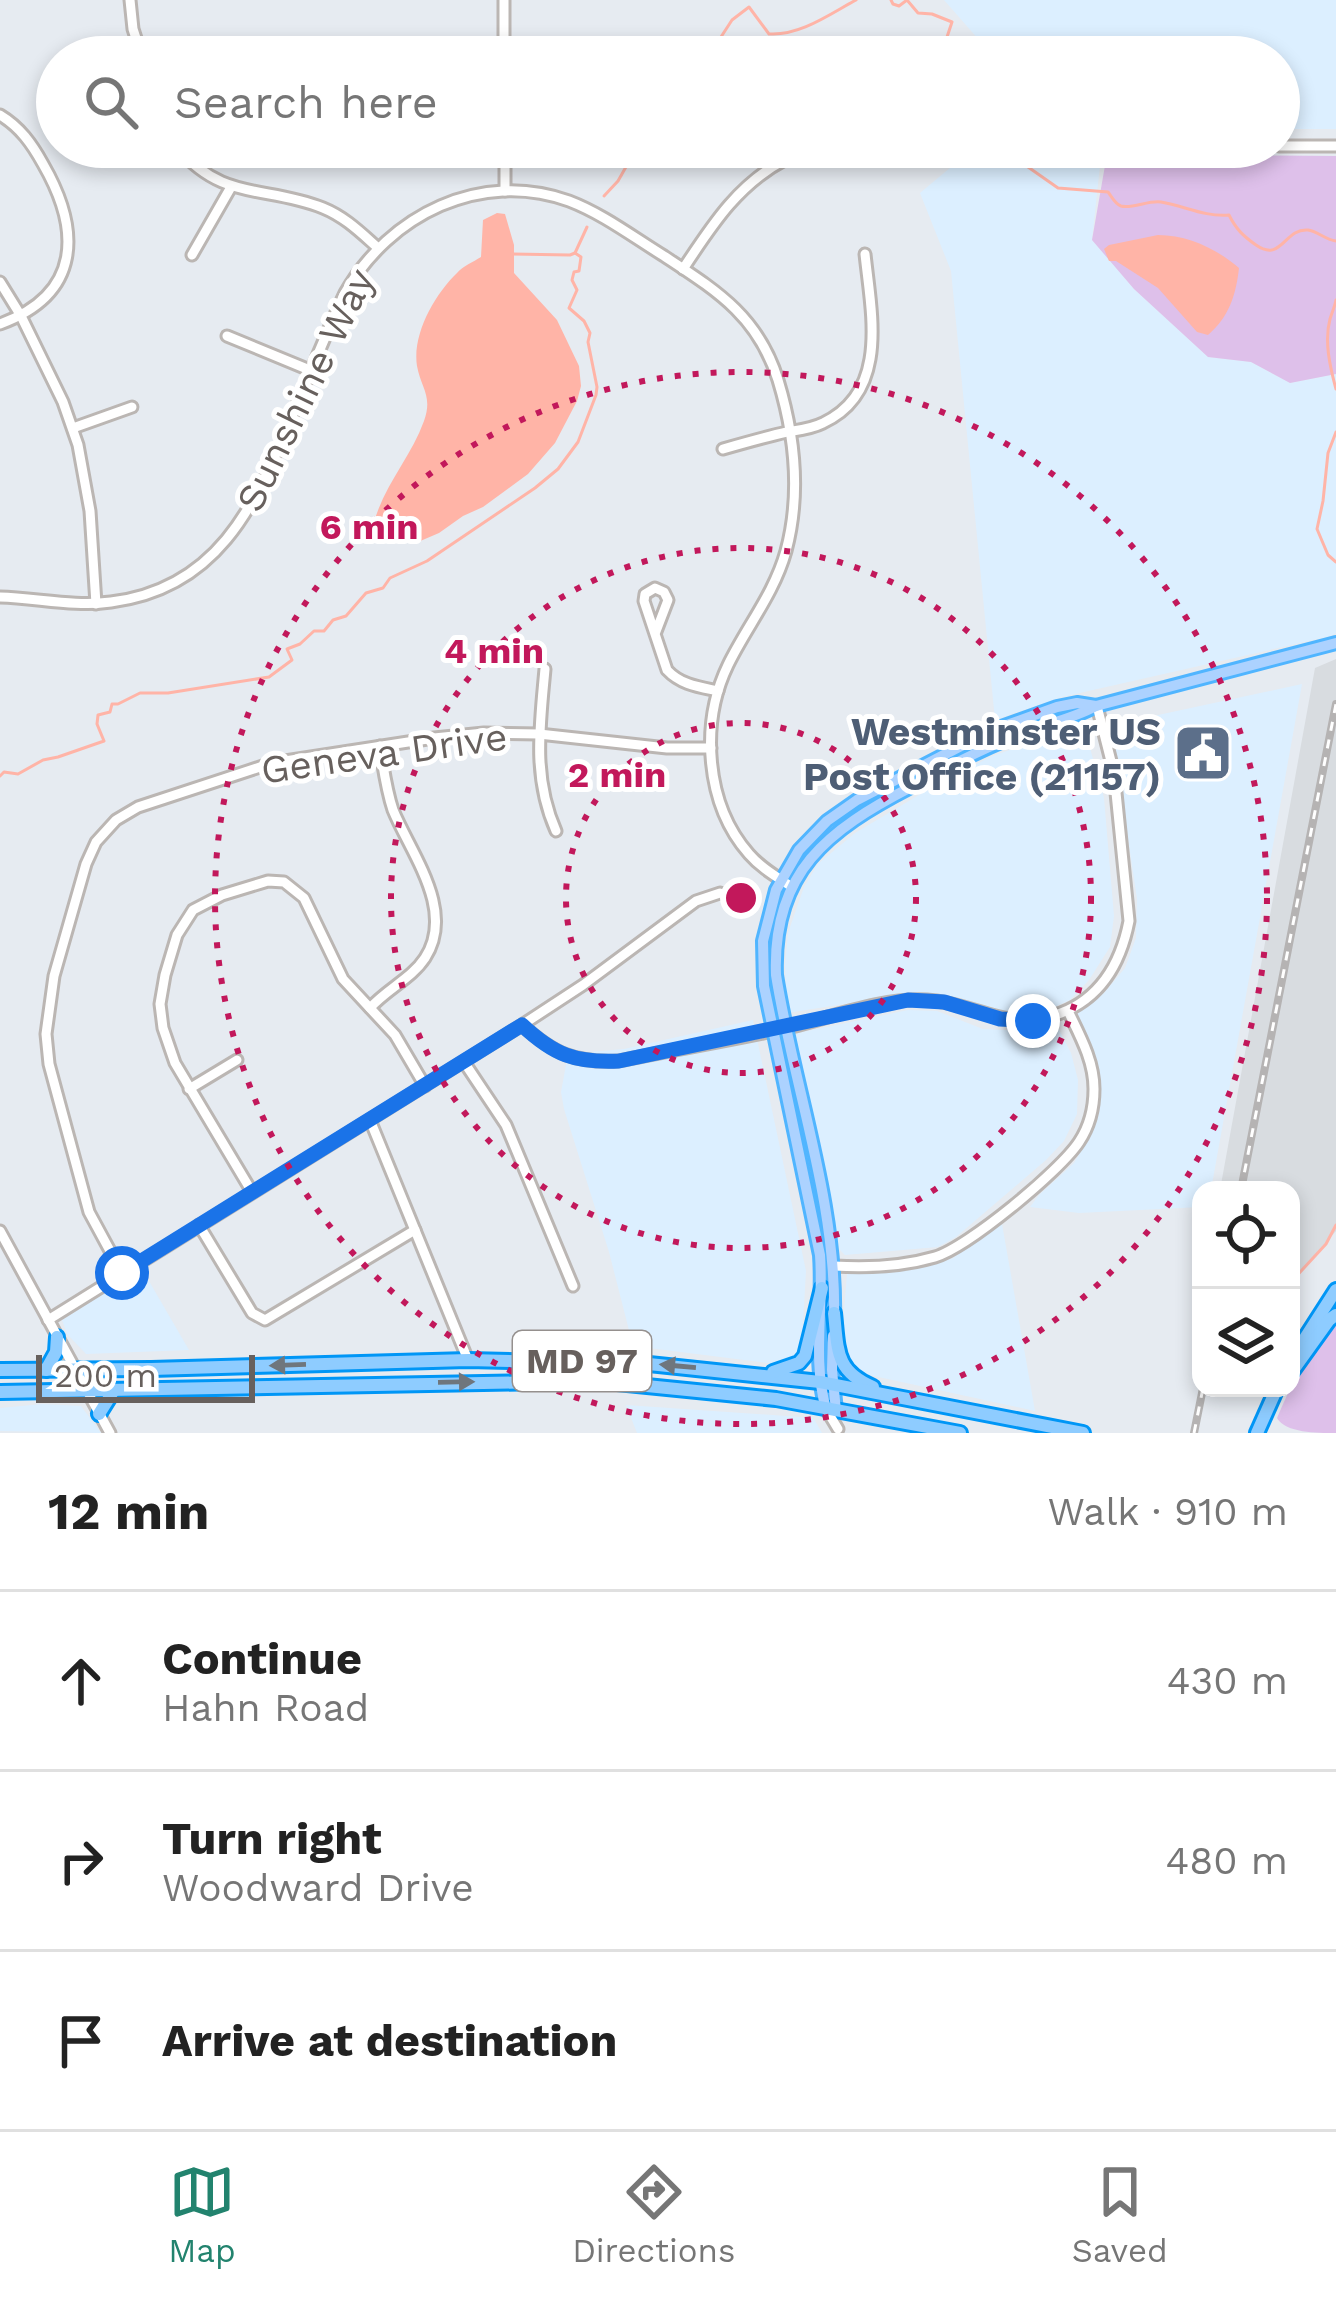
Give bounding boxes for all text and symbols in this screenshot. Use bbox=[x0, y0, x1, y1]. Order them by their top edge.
search box bbox=[36, 36, 1300, 168]
icon: search bbox=[78, 69, 144, 135]
text: Search here bbox=[174, 76, 438, 129]
street label: Sunshine Way bbox=[227, 261, 383, 519]
text: 6 min bbox=[319, 506, 419, 548]
text: 4 min bbox=[444, 630, 544, 672]
place label: Westminster US Post Office (21157) bbox=[803, 709, 1161, 799]
street label: Geneva Drive bbox=[258, 713, 510, 793]
public building icon: Westminster US Post Office (21157) bbox=[1172, 722, 1234, 784]
text: 2 min bbox=[568, 754, 666, 796]
centre of rings bbox=[720, 877, 762, 919]
route end bbox=[1006, 994, 1060, 1048]
map controls bbox=[1192, 1181, 1300, 1397]
button: locate bbox=[1192, 1181, 1300, 1289]
route start bbox=[95, 1246, 149, 1300]
button: layers bbox=[1192, 1289, 1300, 1397]
road number: MD 97 bbox=[513, 1331, 651, 1391]
scale bar bbox=[36, 1349, 255, 1402]
text: 200 m bbox=[54, 1356, 157, 1395]
one-way arrow bbox=[268, 1356, 306, 1375]
one-way arrow bbox=[659, 1356, 696, 1375]
one-way arrow bbox=[438, 1373, 476, 1392]
text: 12 min bbox=[48, 1482, 209, 1541]
text: Walk · 910 m bbox=[1047, 1489, 1288, 1534]
text: Continue bbox=[162, 1632, 362, 1685]
icon: ahead bbox=[48, 1648, 114, 1714]
text: 430 m bbox=[1167, 1658, 1288, 1703]
text: Hahn Road bbox=[162, 1685, 369, 1730]
text: Turn right bbox=[162, 1812, 382, 1865]
icon: right bbox=[48, 1828, 114, 1894]
text: 480 m bbox=[1165, 1838, 1288, 1883]
text: Woodward Drive bbox=[162, 1865, 474, 1910]
icon: arrive bbox=[48, 2008, 114, 2074]
text: Arrive at destination bbox=[162, 2014, 617, 2067]
tab: Map bbox=[168, 2159, 236, 2270]
tab: Directions bbox=[572, 2159, 735, 2270]
tab: Saved bbox=[1072, 2159, 1168, 2270]

